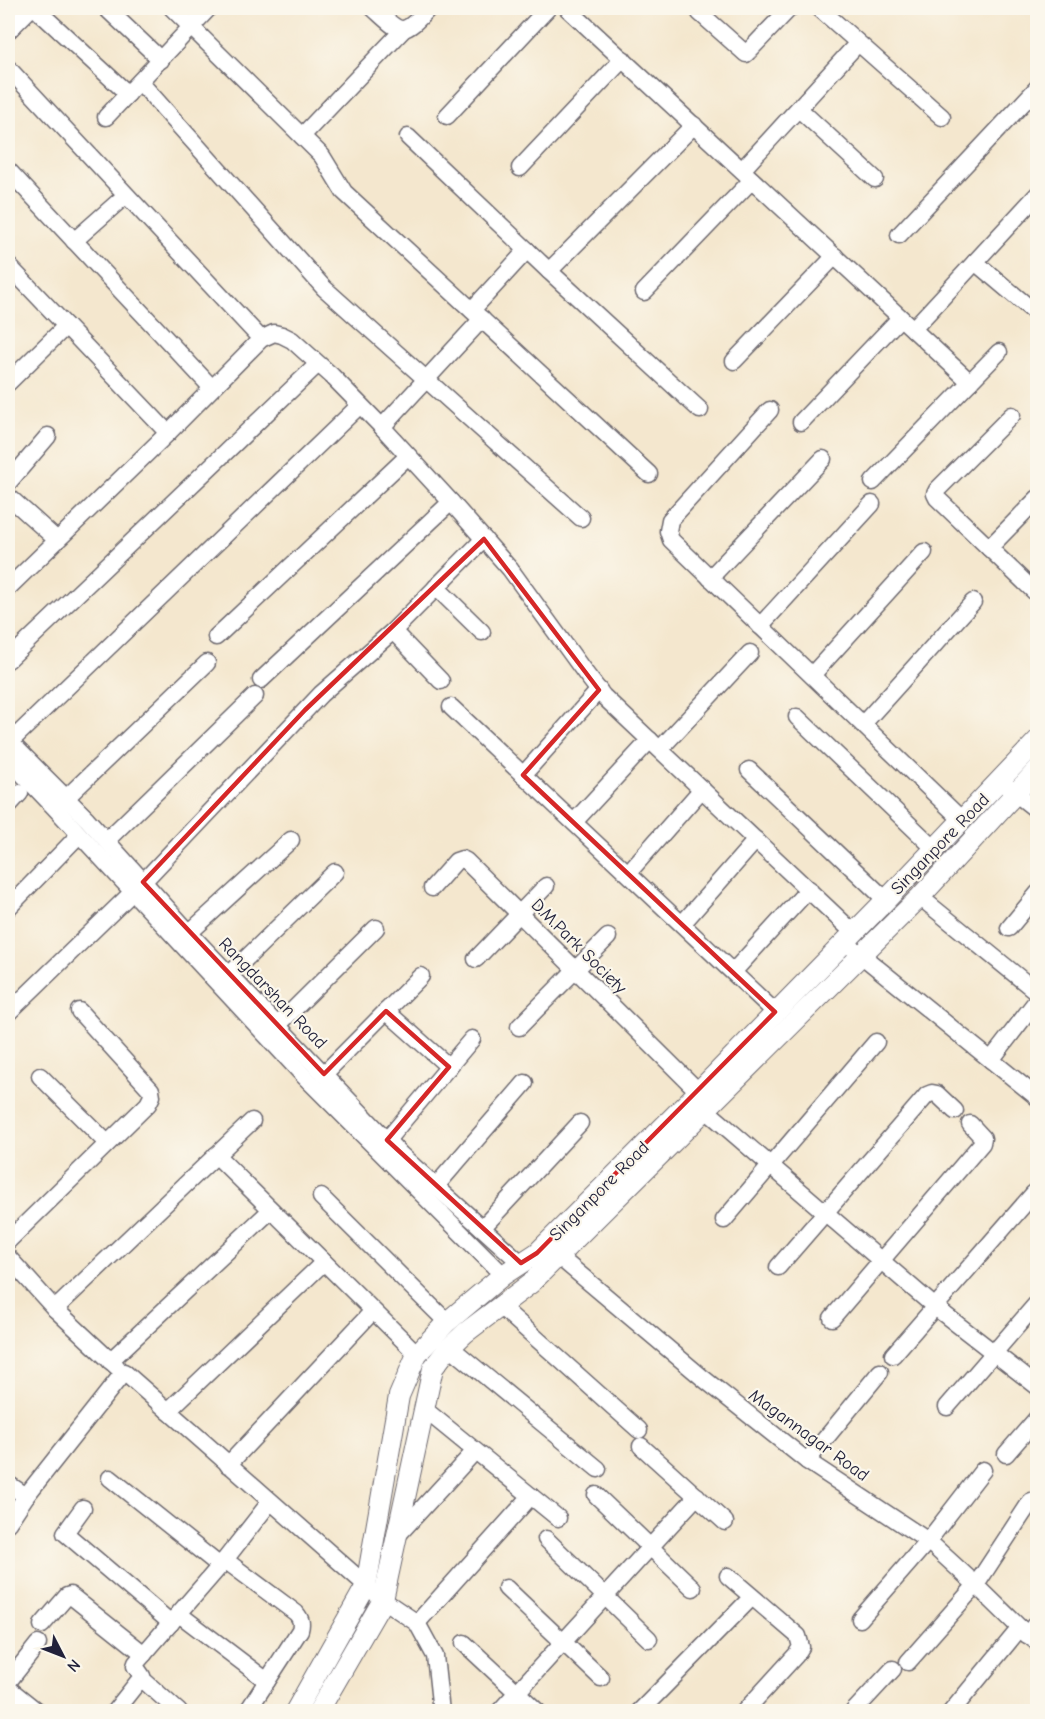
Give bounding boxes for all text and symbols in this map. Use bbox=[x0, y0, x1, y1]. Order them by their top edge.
street label: Singanpore Road bbox=[887, 789, 994, 899]
street label: D.M.Park Society bbox=[527, 894, 631, 999]
street label: Rangdarshan Road bbox=[214, 933, 331, 1053]
street label: Singanpore Road bbox=[545, 1137, 654, 1246]
street label: Magannagar Road bbox=[745, 1385, 873, 1486]
north arrow bbox=[33, 1626, 93, 1686]
text: N bbox=[63, 1655, 84, 1675]

